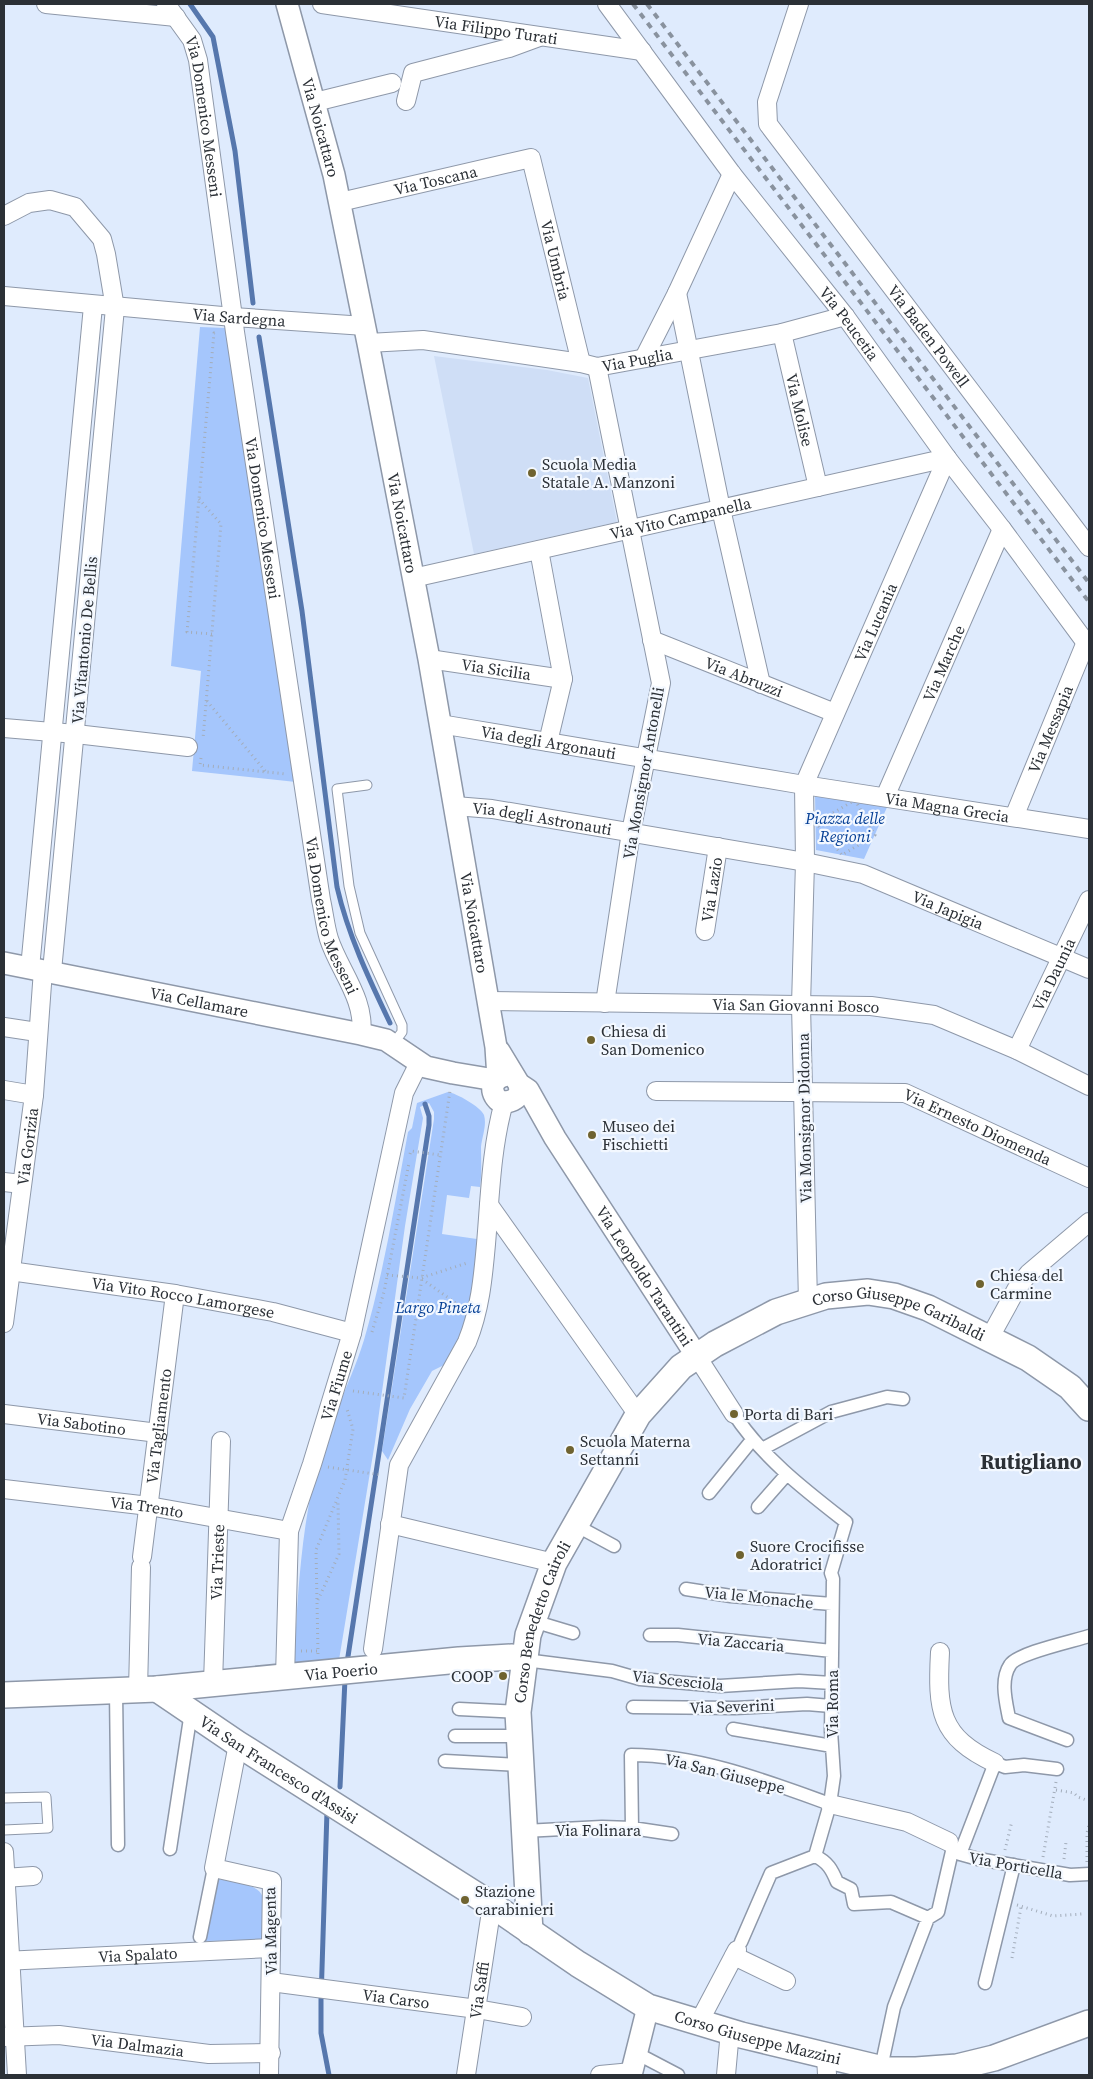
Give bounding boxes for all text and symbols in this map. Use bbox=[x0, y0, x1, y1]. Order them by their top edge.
street label: Via Filippo Turati bbox=[433, 10, 559, 50]
street label: Via Domenico Messeni bbox=[180, 33, 228, 199]
street label: Via Noicattaro bbox=[297, 75, 345, 180]
street label: Via Toscana bbox=[392, 160, 480, 200]
street label: Via Umbria bbox=[536, 218, 576, 303]
street label: Via Baden Powell bbox=[883, 280, 975, 392]
street label: Via Peucetia bbox=[814, 282, 885, 366]
street label: Via Sardegna bbox=[192, 302, 287, 332]
street label: Via Puglia bbox=[600, 342, 675, 377]
street label: Via Molise bbox=[781, 371, 819, 449]
street label: Via Domenico Messeni bbox=[240, 436, 286, 601]
place label: Scuola Media Statale A. Manzoni bbox=[542, 453, 675, 493]
marker: Scuola Media Statale A. Manzoni bbox=[526, 467, 538, 479]
street label: Via Noicattaro bbox=[382, 471, 423, 575]
street label: Via Vito Campanella bbox=[607, 491, 754, 544]
street label: Via Vitantonio De Bellis bbox=[66, 555, 102, 725]
street label: Via Lucania bbox=[848, 578, 902, 665]
street label: Via Marche bbox=[917, 622, 970, 705]
street label: Via Abruzzi bbox=[702, 651, 786, 702]
street label: Via Sicilia bbox=[460, 653, 533, 685]
street label: Via Messapia bbox=[1022, 681, 1078, 776]
street label: Via Monsignor Antonelli bbox=[617, 685, 669, 861]
street label: Via degli Argonauti bbox=[479, 720, 618, 764]
street label: Via Magna Grecia bbox=[884, 787, 1012, 828]
street label: Via degli Astronauti bbox=[472, 796, 614, 840]
park label: Piazza delle Regioni bbox=[804, 807, 885, 847]
street label: Via Domenico Messeni bbox=[301, 835, 364, 998]
street label: Via Lazio bbox=[696, 855, 727, 924]
street label: Via Noicattaro bbox=[455, 870, 494, 975]
street label: Via Japigia bbox=[909, 885, 988, 935]
street label: Via Daunia bbox=[1026, 933, 1081, 1014]
street label: Via Cellamare bbox=[148, 981, 250, 1022]
street label: Via San Giovanni Bosco bbox=[712, 993, 881, 1018]
place label: Chiesa di San Domenico bbox=[601, 1020, 705, 1060]
street label: Via Monsignor Didonna bbox=[792, 1032, 816, 1203]
marker: Chiesa di San Domenico bbox=[585, 1034, 597, 1046]
street label: Via Ernesto Diomenda bbox=[900, 1083, 1056, 1171]
street label: Via Gorizia bbox=[11, 1105, 43, 1187]
place label: Museo dei Fischietti bbox=[602, 1115, 675, 1155]
marker: Museo dei Fischietti bbox=[586, 1129, 598, 1141]
street label: Via Leopoldo Tarantini bbox=[591, 1202, 698, 1351]
place label: Chiesa del Carmine bbox=[990, 1264, 1064, 1304]
street label: Via Vito Rocco Lamorgese bbox=[90, 1271, 276, 1323]
marker: Chiesa del Carmine bbox=[974, 1278, 986, 1290]
street label: Corso Giuseppe Garibaldi bbox=[809, 1281, 989, 1346]
park label: Largo Pineta bbox=[394, 1296, 481, 1318]
street label: Via Fiume bbox=[315, 1347, 357, 1423]
street label: Via Tagliamento bbox=[140, 1367, 177, 1485]
place label: Porta di Bari bbox=[744, 1403, 833, 1425]
street label: Via Sabotino bbox=[36, 1407, 127, 1440]
marker: Porta di Bari bbox=[728, 1408, 740, 1420]
place label: Scuola Materna Settanni bbox=[580, 1430, 691, 1470]
marker: Scuola Materna Settanni bbox=[564, 1444, 576, 1456]
district label: Rutigliano bbox=[980, 1447, 1082, 1476]
street label: Via Trento bbox=[109, 1491, 186, 1523]
street label: Via Trieste bbox=[205, 1524, 229, 1600]
place label: Suore Crocifisse Adoratrici bbox=[750, 1535, 864, 1575]
street label: Corso Benedetto Cairoli bbox=[508, 1536, 576, 1704]
marker: Suore Crocifisse Adoratrici bbox=[734, 1549, 746, 1561]
street label: Via le Monache bbox=[703, 1580, 815, 1614]
street label: Via Zaccaria bbox=[697, 1627, 786, 1657]
street label: Via Poerio bbox=[303, 1657, 379, 1686]
street label: Via Scesciola bbox=[631, 1664, 726, 1696]
place label: COOP bbox=[451, 1665, 494, 1687]
street label: Via Roma bbox=[821, 1669, 843, 1738]
marker: COOP bbox=[497, 1670, 509, 1682]
street label: Via Severini bbox=[689, 1694, 775, 1718]
street label: Via San Francesco d'Assisi bbox=[195, 1710, 363, 1829]
street label: Via San Giuseppe bbox=[663, 1747, 787, 1799]
street label: Via Folinara bbox=[555, 1819, 642, 1841]
street label: Via Porticella bbox=[967, 1846, 1066, 1884]
place label: Stazione carabinieri bbox=[475, 1880, 554, 1920]
street label: Via Magenta bbox=[258, 1886, 282, 1975]
marker: Stazione carabinieri bbox=[459, 1894, 471, 1906]
street label: Via Spalato bbox=[98, 1942, 178, 1967]
street label: Via Saffi bbox=[464, 1959, 494, 2020]
street label: Via Carso bbox=[361, 1983, 431, 2014]
street label: Corso Giuseppe Mazzini bbox=[672, 2005, 844, 2070]
street label: Via Dalmazia bbox=[89, 2028, 186, 2062]

